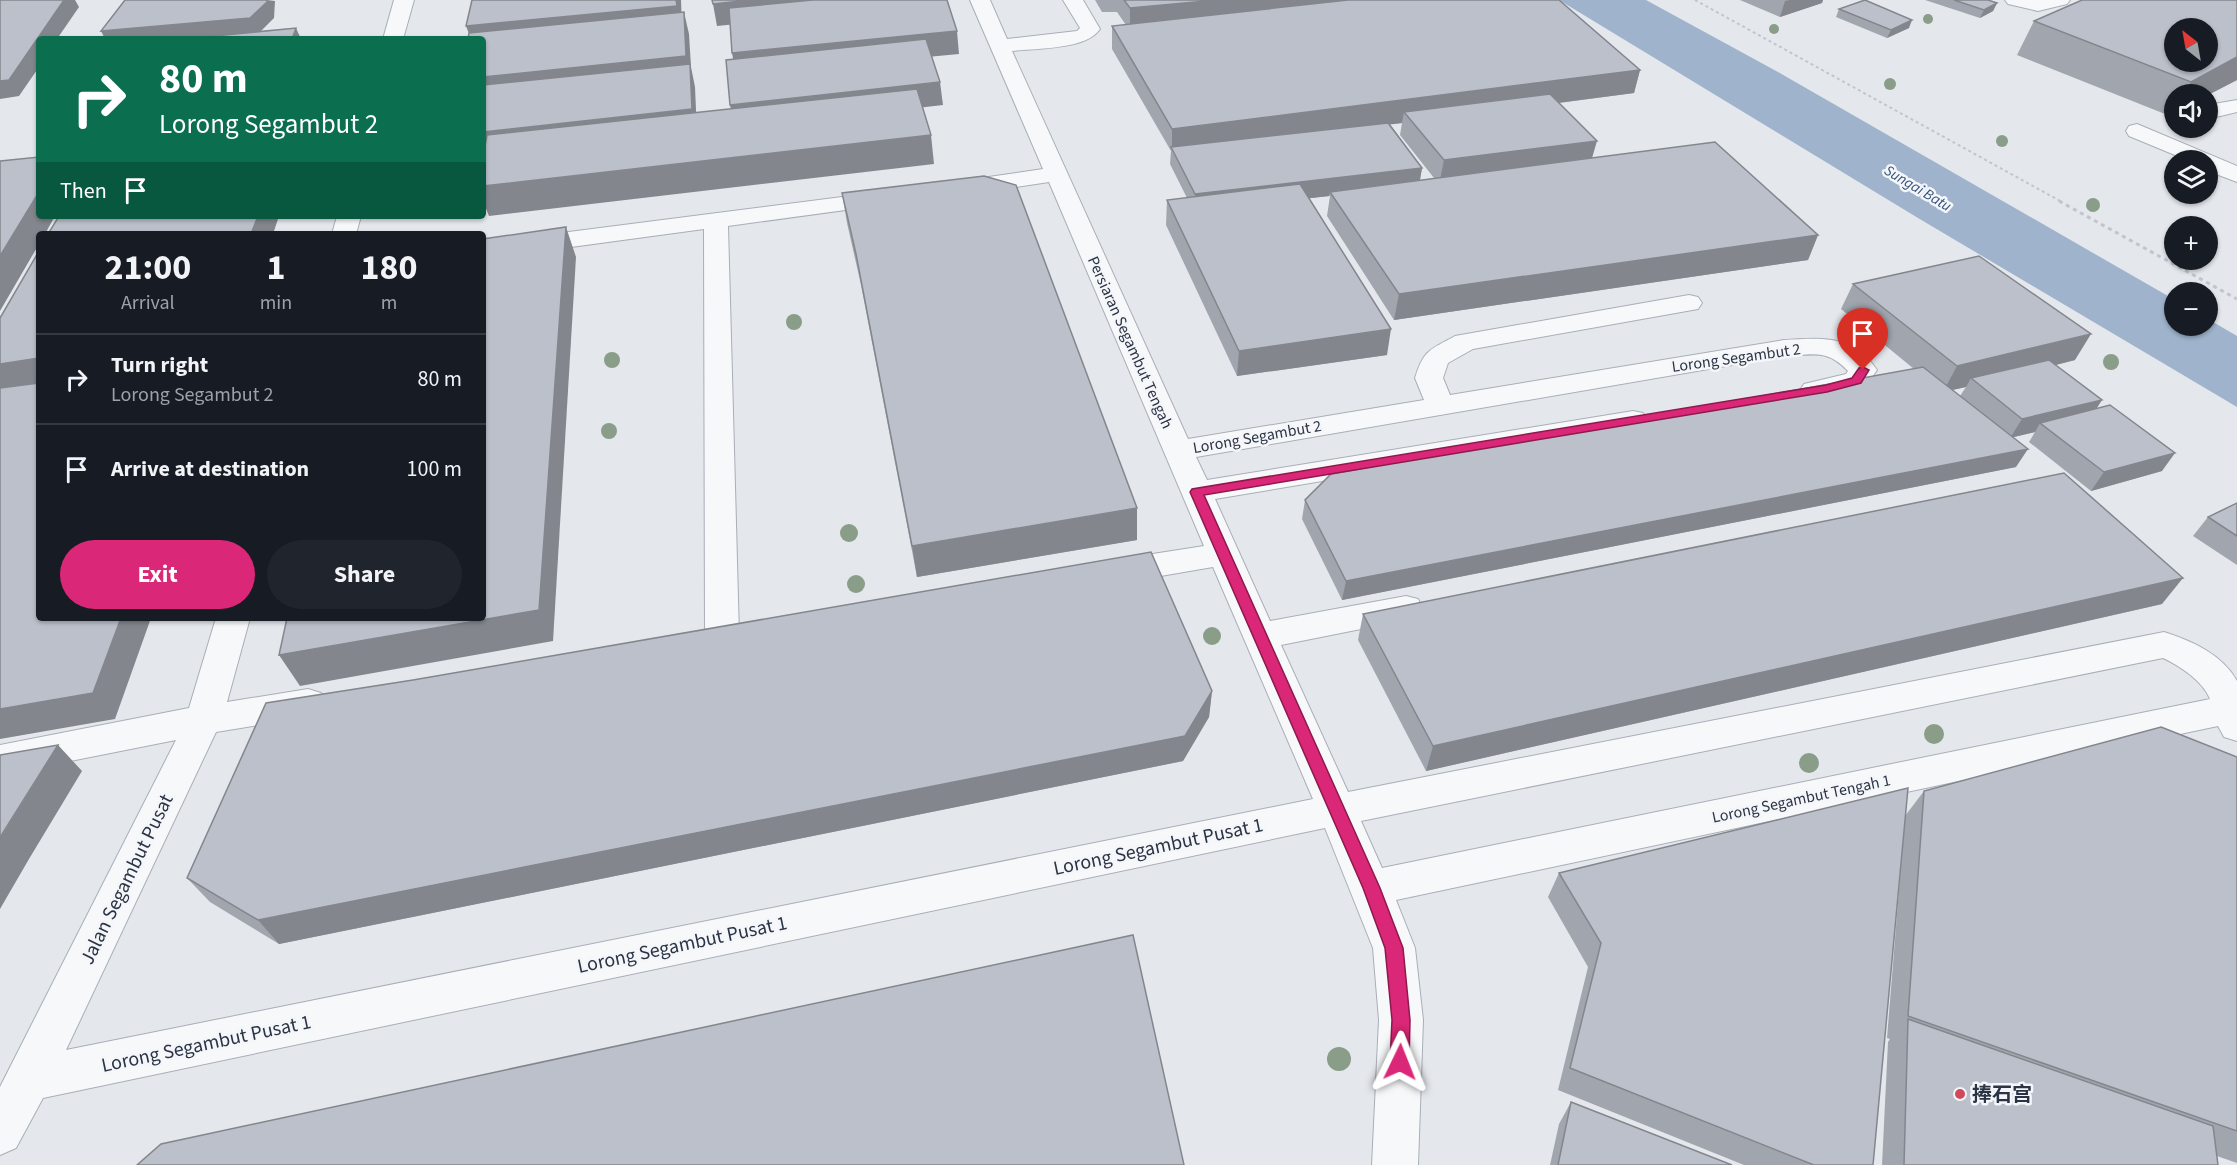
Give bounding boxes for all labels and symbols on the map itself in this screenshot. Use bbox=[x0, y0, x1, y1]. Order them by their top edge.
north arrow bbox=[2164, 18, 2218, 72]
water label: Sungai Batu bbox=[1880, 160, 1955, 217]
street label: Persiaran Segambut Tengah bbox=[1082, 253, 1178, 432]
pin bbox=[1837, 308, 1888, 370]
street label: Lorong Segambut 2 bbox=[1670, 338, 1802, 378]
street label: Lorong Segambut 2 bbox=[1191, 415, 1323, 459]
street label: Lorong Segambut Tengah 1 bbox=[1710, 769, 1892, 829]
street label: Jalan Segambut Pusat bbox=[73, 789, 180, 969]
street label: Lorong Segambut Pusat 1 bbox=[1051, 811, 1266, 883]
street label: Lorong Segambut Pusat 1 bbox=[575, 909, 790, 981]
street label: Lorong Segambut Pusat 1 bbox=[99, 1008, 314, 1080]
position arrow bbox=[1368, 1030, 1432, 1094]
place label: 捧石宫 bbox=[1972, 1081, 2032, 1109]
marker: 捧石宫 bbox=[1953, 1087, 1967, 1101]

